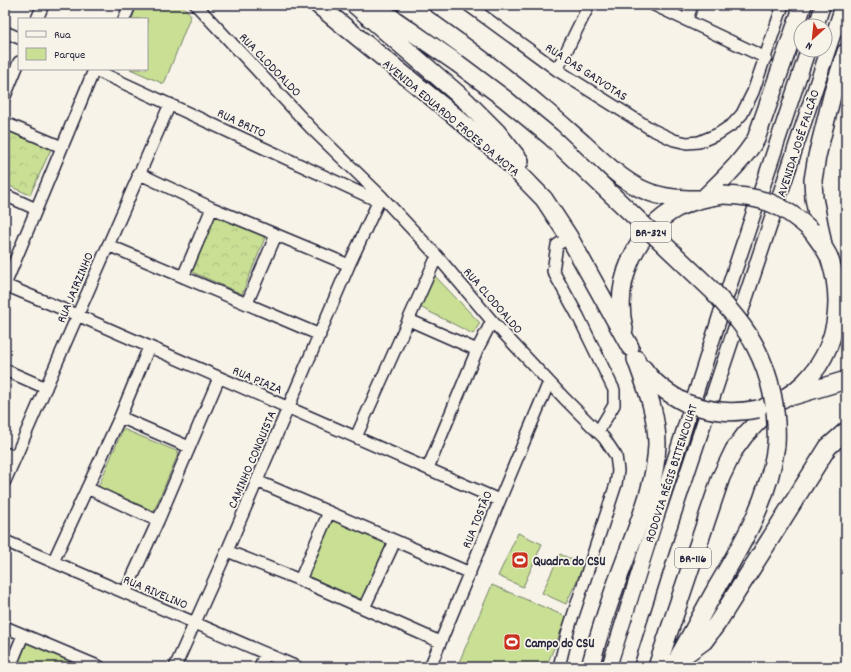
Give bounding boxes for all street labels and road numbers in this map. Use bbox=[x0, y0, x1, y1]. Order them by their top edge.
street label: RUA CLODOALDO bbox=[234, 29, 305, 102]
street label: RUA DAS GAIVOTAS bbox=[541, 39, 631, 107]
street label: AVENIDA EDUARDO FROES DA MOTA bbox=[378, 56, 523, 182]
street label: AVENIDA JOSÉ FALCÃO bbox=[773, 88, 826, 200]
street label: RUA BRITO bbox=[213, 105, 268, 144]
road number: BR-324 bbox=[631, 222, 671, 242]
street label: RUA JAIRZINHO bbox=[53, 250, 100, 326]
street label: RUA CLODOALDO bbox=[458, 264, 526, 339]
street label: RUA PIAZA bbox=[229, 362, 285, 400]
street label: RODOVIA RÉGIS BITTENCOURT bbox=[641, 402, 704, 545]
street label: CAMINHO CONQUISTA bbox=[224, 408, 283, 512]
street label: RUA TOSTÃO bbox=[458, 488, 498, 552]
road number: BR-116 bbox=[675, 548, 711, 568]
street label: RUA RIVELINO bbox=[120, 571, 190, 615]

